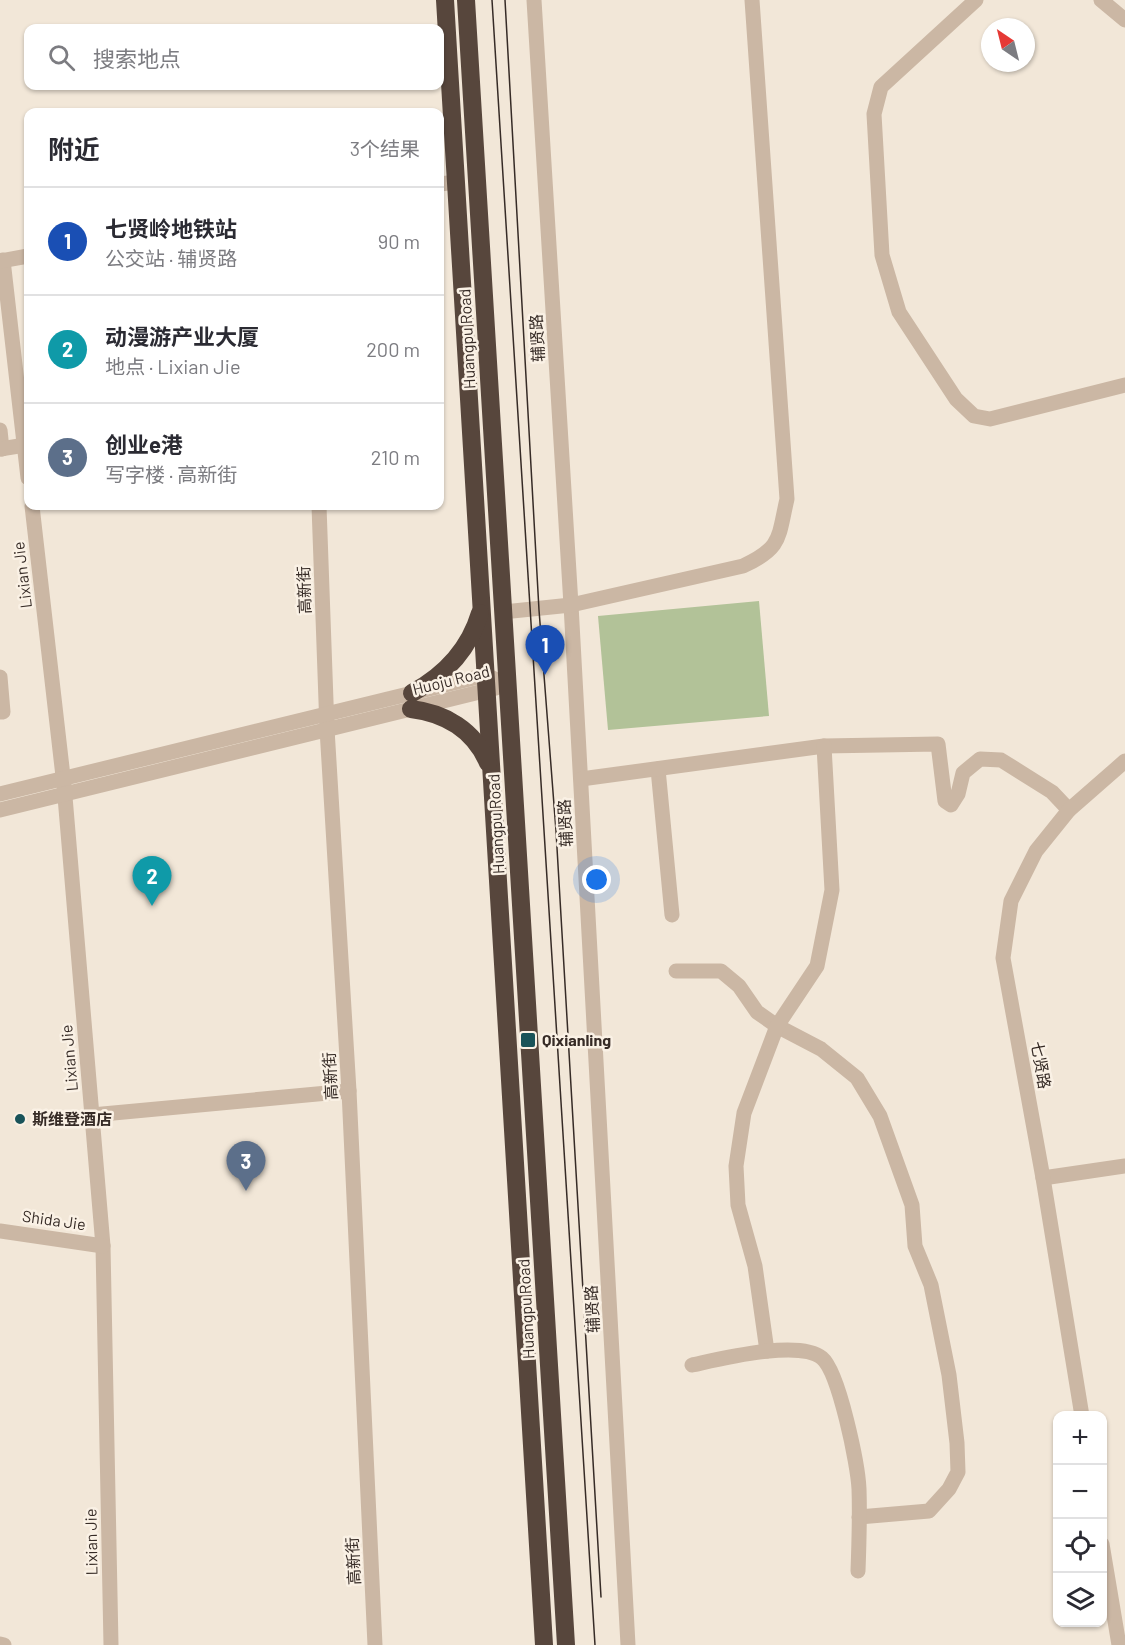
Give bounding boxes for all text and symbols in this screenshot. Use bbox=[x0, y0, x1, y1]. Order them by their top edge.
north arrow bbox=[981, 18, 1035, 72]
search box bbox=[24, 24, 444, 90]
icon: search bbox=[45, 41, 78, 74]
text: 搜索地点 bbox=[93, 45, 181, 71]
text: 附近 bbox=[48, 133, 100, 164]
text: 3个结果 bbox=[350, 136, 420, 160]
text: 七贤岭地铁站 bbox=[105, 215, 237, 241]
text: 1 bbox=[64, 229, 71, 253]
text: 90 m bbox=[378, 229, 420, 253]
text: 公交站 · 辅贤路 bbox=[105, 246, 237, 270]
street label: Huangpu Road bbox=[454, 288, 479, 390]
street label: 辅贤路 bbox=[526, 314, 547, 362]
text: 动漫游产业大厦 bbox=[105, 323, 259, 349]
text: 2 bbox=[62, 337, 73, 361]
text: 200 m bbox=[366, 337, 420, 361]
text: 地点 · Lixian Jie bbox=[105, 354, 241, 378]
text: 创业e港 bbox=[105, 431, 183, 457]
text: 3 bbox=[62, 445, 73, 469]
text: 210 m bbox=[371, 445, 420, 469]
text: 写字楼 · 高新街 bbox=[105, 462, 237, 486]
street label: Lixian Jie bbox=[8, 541, 35, 609]
street label: 高新街 bbox=[293, 566, 314, 614]
pin: 1 bbox=[526, 626, 564, 675]
street label: Huoju Road bbox=[410, 661, 491, 698]
street label: Huangpu Road bbox=[483, 773, 508, 875]
street label: 辅贤路 bbox=[554, 799, 575, 847]
pin: 2 bbox=[132, 856, 172, 906]
your location bbox=[582, 865, 611, 894]
street label: Lixian Jie bbox=[56, 1024, 81, 1092]
place label: Qixianling bbox=[542, 1030, 611, 1049]
marker: Qixianling bbox=[519, 1031, 537, 1049]
street label: 七贤路 bbox=[1028, 1040, 1055, 1090]
street label: 高新街 bbox=[319, 1052, 340, 1100]
place label: 斯维登酒店 bbox=[32, 1109, 112, 1128]
marker: 斯维登酒店 bbox=[13, 1112, 27, 1126]
pin: 3 bbox=[226, 1142, 266, 1191]
street label: Shida Jie bbox=[21, 1206, 87, 1233]
street label: Huangpu Road bbox=[513, 1258, 538, 1360]
street label: 辅贤路 bbox=[581, 1285, 602, 1333]
map controls bbox=[1053, 1411, 1107, 1627]
button: + bbox=[1053, 1411, 1107, 1465]
button: − bbox=[1053, 1465, 1107, 1519]
street label: Lixian Jie bbox=[80, 1508, 101, 1576]
button: locate bbox=[1053, 1519, 1107, 1573]
street label: 高新街 bbox=[342, 1537, 363, 1585]
button: layers bbox=[1053, 1573, 1107, 1627]

